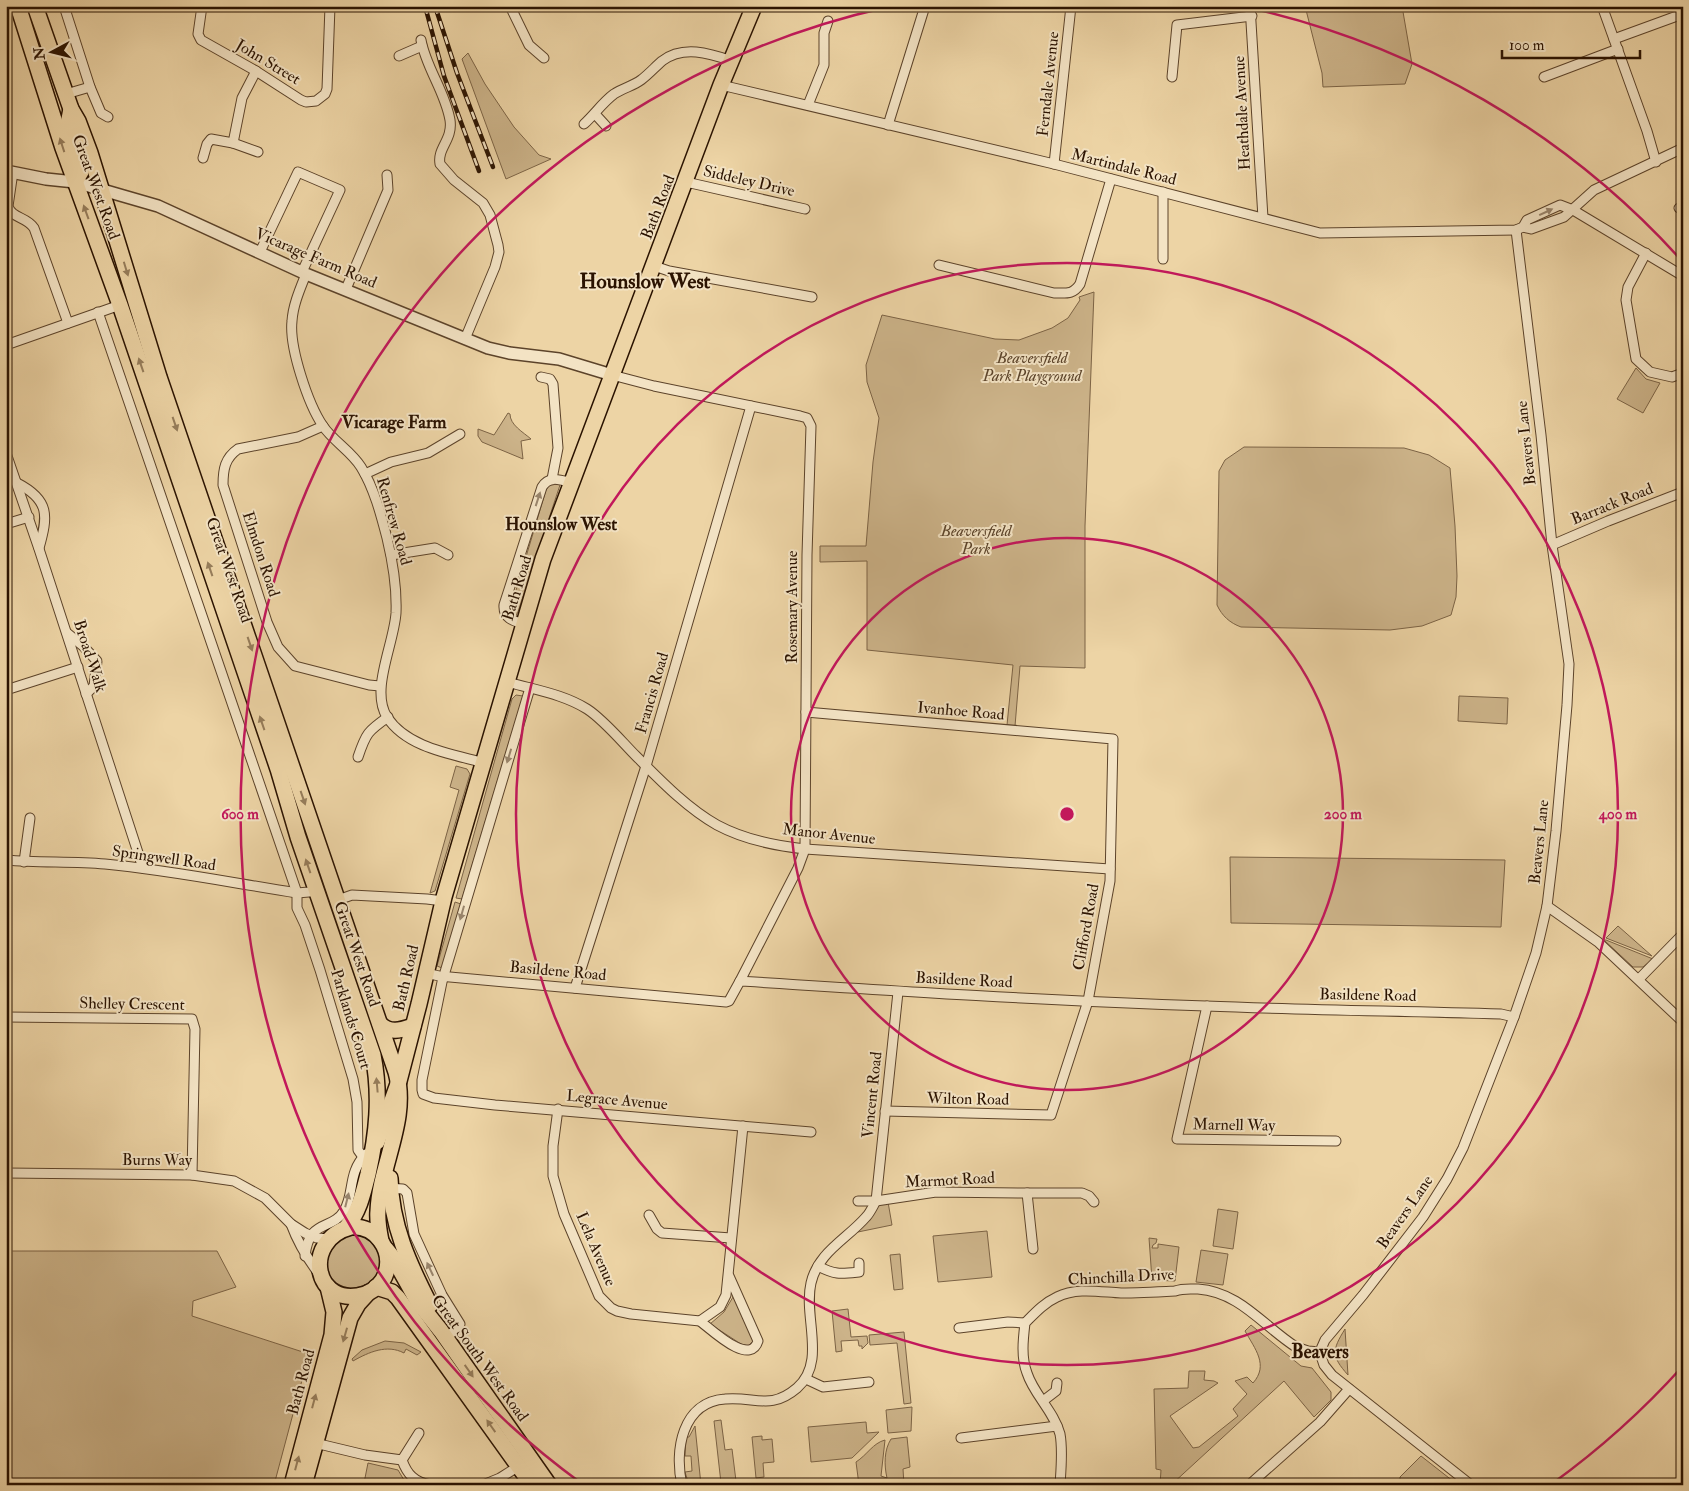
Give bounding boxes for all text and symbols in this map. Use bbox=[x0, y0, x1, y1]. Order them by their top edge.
north arrow bbox=[28, 28, 78, 78]
scale bar bbox=[1502, 28, 1639, 60]
street label: Ferndale Avenue bbox=[1033, 30, 1063, 137]
street label: John Street bbox=[230, 34, 304, 90]
text: 100 m bbox=[1509, 36, 1545, 55]
text: N bbox=[30, 46, 49, 62]
street label: Heathdale Avenue bbox=[1229, 55, 1255, 171]
street label: Great West Road bbox=[68, 132, 124, 242]
one-way arrow bbox=[58, 138, 66, 153]
street label: Martindale Road bbox=[1069, 144, 1179, 190]
street label: Siddeley Drive bbox=[701, 161, 797, 201]
street label: Bath Road bbox=[637, 172, 679, 242]
one-way arrow bbox=[82, 204, 90, 219]
one-way arrow bbox=[1539, 207, 1554, 216]
street label: Vicarage Farm Road bbox=[252, 223, 380, 293]
one-way arrow bbox=[123, 262, 130, 277]
district label: Hounslow West bbox=[580, 268, 711, 295]
park label: Beaversfield Park Playground bbox=[981, 348, 1083, 386]
one-way arrow bbox=[136, 358, 144, 373]
street label: Beavers Lane bbox=[1512, 399, 1540, 486]
district label: Vicarage Farm bbox=[340, 411, 448, 434]
one-way arrow bbox=[171, 417, 179, 432]
street label: Renfrew Road bbox=[372, 475, 416, 567]
street label: Barrack Road bbox=[1568, 478, 1656, 529]
one-way arrow bbox=[534, 492, 542, 507]
street label: Elmdon Road bbox=[238, 509, 284, 599]
district label: Hounslow West bbox=[505, 513, 617, 536]
street label: Great West Road bbox=[202, 515, 256, 625]
park label: Beaversfield Park bbox=[939, 521, 1013, 559]
street label: Rosemary Avenue bbox=[782, 550, 802, 663]
street label: Bath Road bbox=[498, 553, 536, 623]
one-way arrow bbox=[206, 561, 213, 576]
street label: Broad Walk bbox=[69, 617, 111, 695]
one-way arrow bbox=[247, 637, 255, 652]
street label: Francis Road bbox=[631, 650, 673, 736]
street label: Ivanhoe Road bbox=[917, 697, 1006, 725]
one-way arrow bbox=[258, 715, 265, 730]
one-way arrow bbox=[505, 749, 513, 764]
one-way arrow bbox=[299, 791, 307, 806]
street label: Beavers Lane bbox=[1525, 798, 1553, 885]
text: 600 m bbox=[221, 805, 259, 824]
centre of rings bbox=[1058, 805, 1076, 823]
text: 200 m bbox=[1324, 805, 1362, 824]
text: 400 m bbox=[1598, 805, 1637, 824]
street label: Manor Avenue bbox=[781, 819, 877, 849]
street label: Springwell Road bbox=[111, 841, 217, 876]
one-way arrow bbox=[304, 858, 312, 873]
street label: Clifford Road bbox=[1069, 882, 1103, 972]
street label: Great West Road bbox=[330, 899, 384, 1009]
one-way arrow bbox=[458, 905, 466, 920]
street label: Bath Road bbox=[389, 943, 423, 1013]
street label: Basildene Road bbox=[509, 957, 607, 985]
street label: Parklands Court bbox=[326, 967, 376, 1071]
street label: Basildene Road bbox=[915, 967, 1013, 993]
street label: Basildene Road bbox=[1319, 984, 1417, 1006]
street label: Shelley Crescent bbox=[79, 993, 185, 1015]
street label: Vincent Road bbox=[858, 1051, 887, 1139]
one-way arrow bbox=[373, 1076, 381, 1092]
street label: Legrace Avenue bbox=[566, 1086, 669, 1114]
street label: Wilton Road bbox=[926, 1088, 1010, 1110]
street label: Marnell Way bbox=[1192, 1114, 1277, 1136]
street label: Burns Way bbox=[122, 1150, 193, 1170]
street label: Marmot Road bbox=[905, 1168, 996, 1192]
street label: Beavers Lane bbox=[1372, 1171, 1438, 1252]
one-way arrow bbox=[343, 1193, 351, 1208]
street label: Lela Avenue bbox=[571, 1209, 621, 1289]
one-way arrow bbox=[426, 1262, 434, 1276]
street label: Chinchilla Drive bbox=[1067, 1264, 1175, 1290]
street label: Great South West Road bbox=[427, 1291, 533, 1425]
one-way arrow bbox=[340, 1327, 348, 1342]
district label: Beavers bbox=[1291, 1340, 1349, 1364]
street label: Bath Road bbox=[283, 1347, 319, 1417]
one-way arrow bbox=[464, 1364, 474, 1378]
one-way arrow bbox=[310, 1393, 318, 1408]
one-way arrow bbox=[486, 1419, 496, 1433]
one-way arrow bbox=[293, 1456, 301, 1471]

